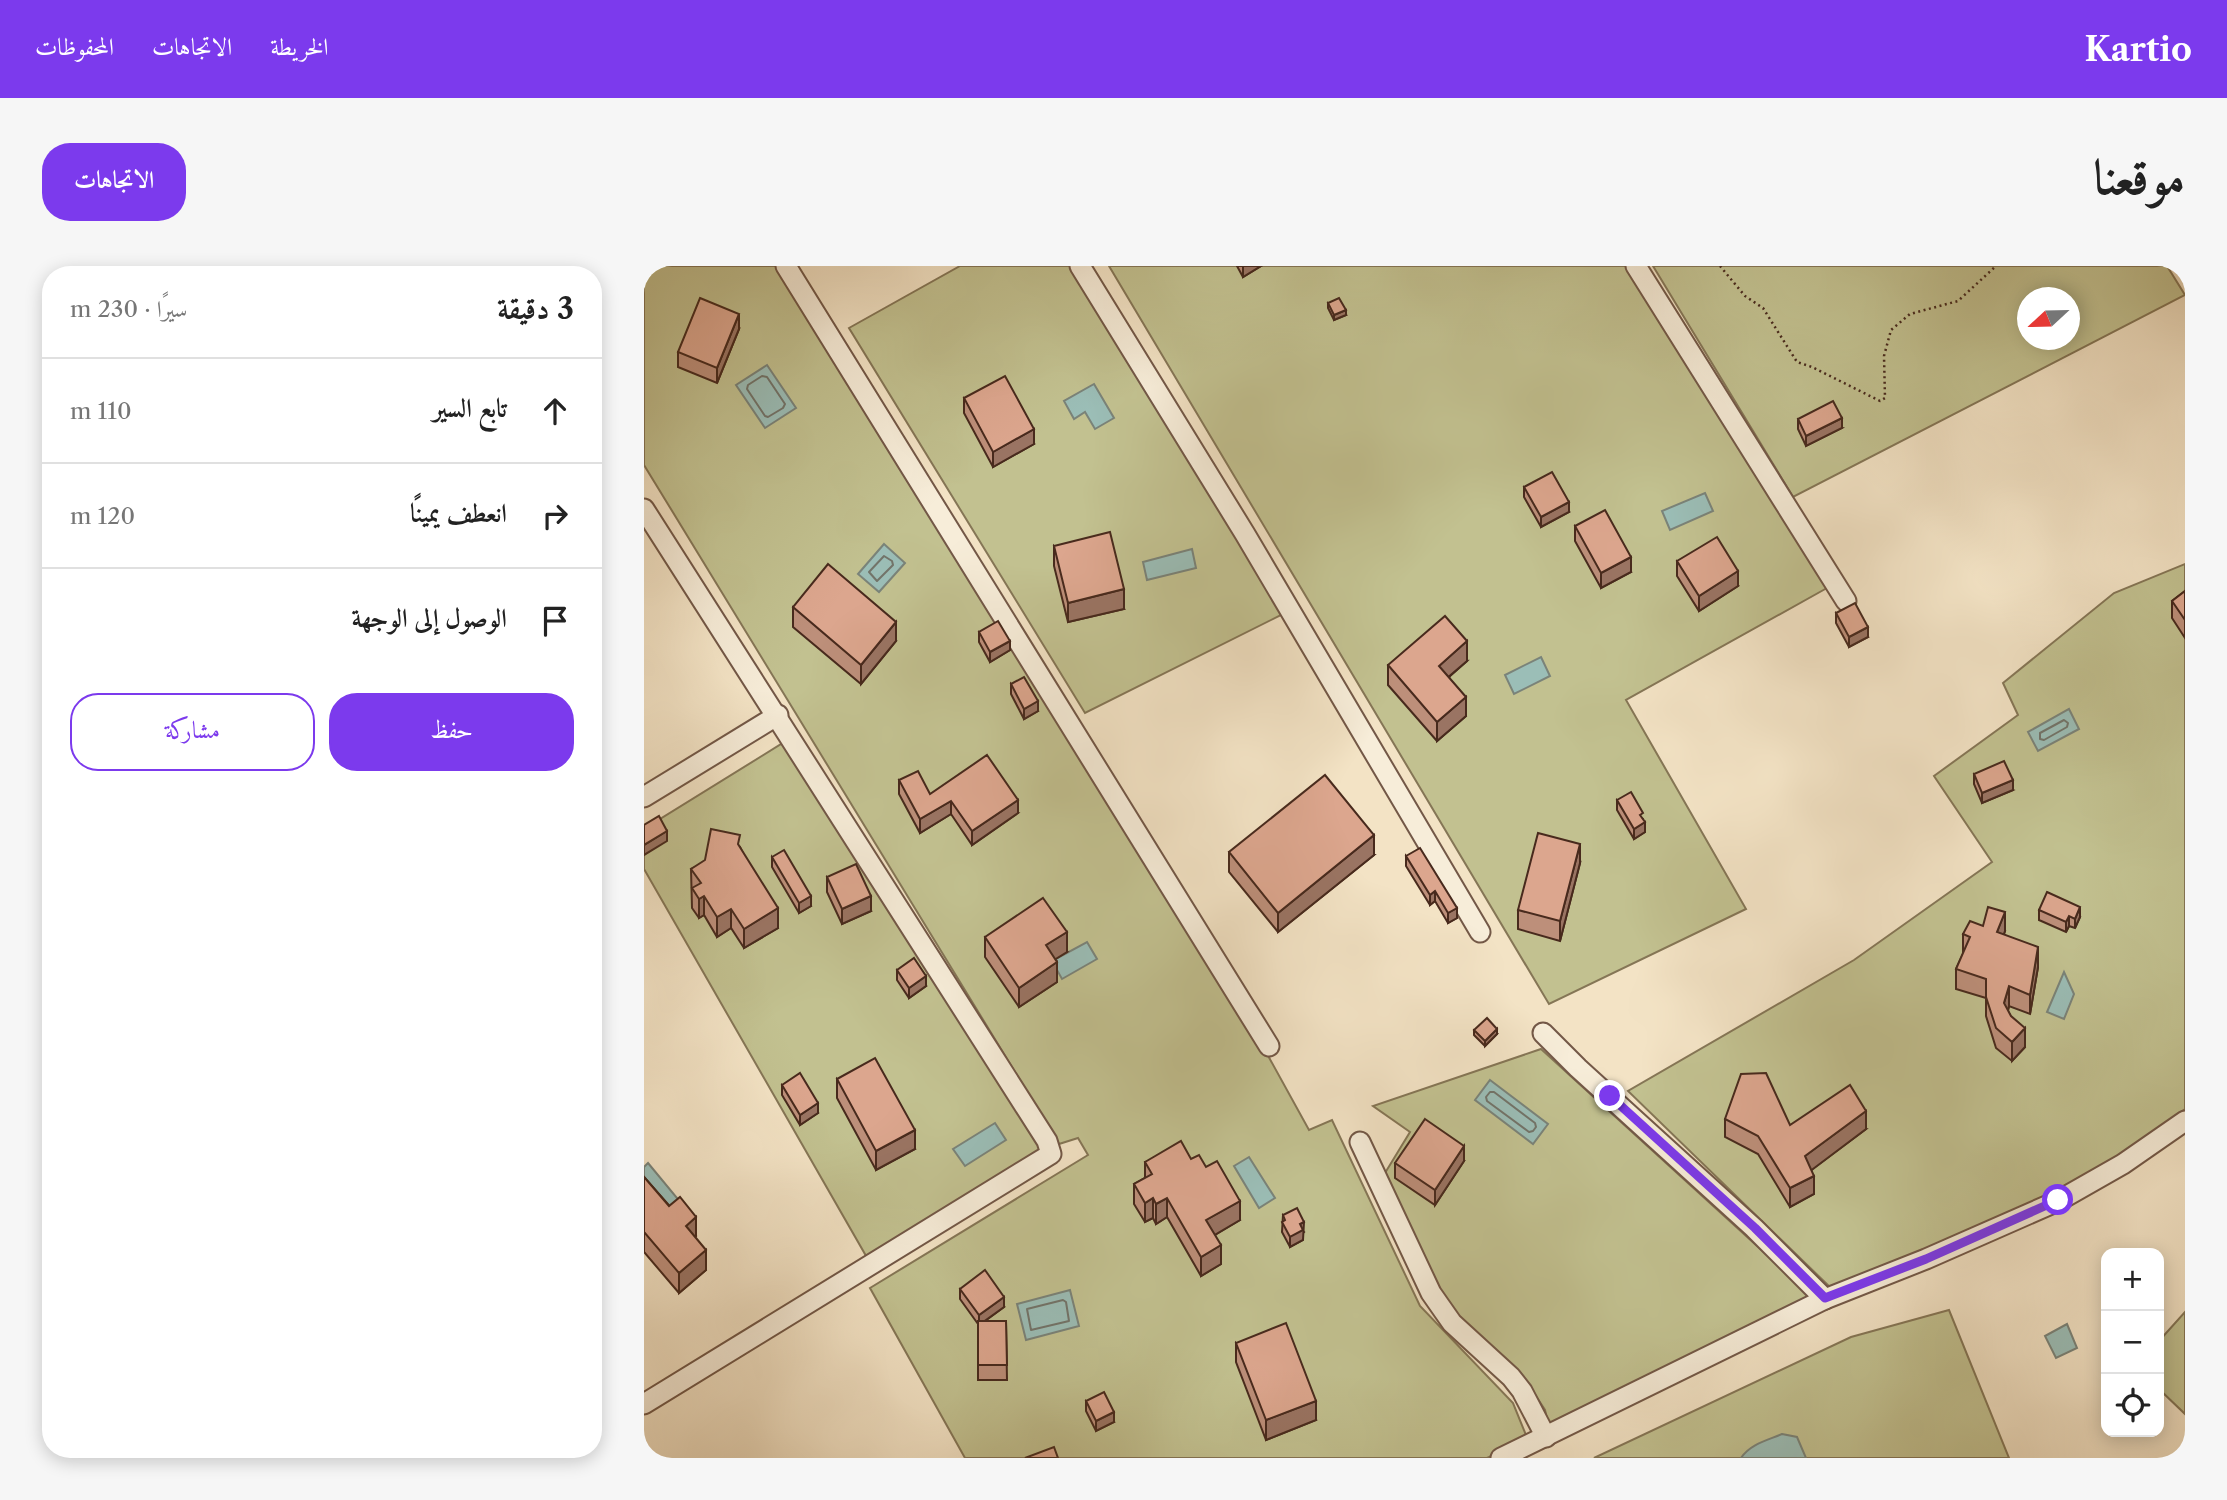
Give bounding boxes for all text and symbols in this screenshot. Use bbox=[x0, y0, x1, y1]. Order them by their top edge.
text: Kartio bbox=[2084, 29, 2192, 70]
text: المحفوظات bbox=[35, 32, 114, 61]
text: الاتجاهات bbox=[152, 32, 232, 61]
text: الخريطة bbox=[270, 32, 329, 61]
button: الاتجاهات bbox=[42, 143, 186, 221]
text: موقعنا bbox=[2093, 146, 2185, 207]
north arrow bbox=[2017, 287, 2080, 350]
text: 3 دقيقة bbox=[497, 290, 574, 327]
text: سيرًا · 230 m bbox=[70, 295, 187, 323]
text: تابع السير bbox=[433, 392, 507, 424]
icon: ahead bbox=[536, 392, 574, 430]
text: 110 m bbox=[70, 397, 131, 425]
text: انعطف يمينًا bbox=[410, 497, 507, 529]
icon: right bbox=[536, 497, 574, 535]
text: 120 m bbox=[70, 502, 135, 530]
text: الوصول إلى الوجهة bbox=[352, 602, 507, 634]
icon: arrive bbox=[536, 602, 574, 640]
button: مشاركة bbox=[70, 693, 315, 771]
button: حفظ bbox=[329, 693, 574, 771]
route end bbox=[1594, 1080, 1625, 1111]
route start bbox=[2042, 1184, 2073, 1215]
map controls bbox=[2101, 1248, 2164, 1437]
button: + bbox=[2101, 1248, 2164, 1311]
button: − bbox=[2101, 1311, 2164, 1374]
button: locate bbox=[2101, 1374, 2164, 1437]

